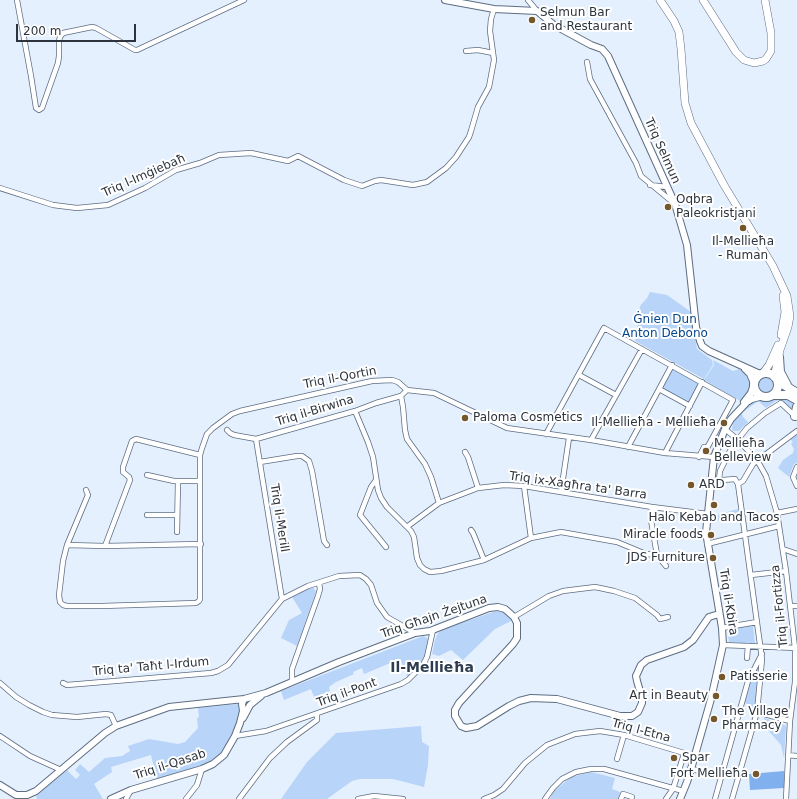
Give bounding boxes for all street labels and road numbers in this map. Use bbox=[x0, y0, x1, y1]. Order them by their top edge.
street label: Triq Selmun bbox=[641, 116, 683, 186]
street label: Triq l-Imġiebaħ bbox=[100, 151, 188, 201]
street label: Triq il-Qortin bbox=[302, 364, 378, 392]
street label: Triq il-Birwina bbox=[274, 392, 356, 430]
street label: Triq ix-Xagħra ta' Barra bbox=[508, 469, 648, 503]
street label: Triq il-Merill bbox=[266, 483, 292, 553]
street label: Triq il-Fortizza bbox=[769, 564, 791, 648]
street label: Triq il-Kbira bbox=[716, 568, 740, 636]
street label: Triq Għajn Żejtuna bbox=[379, 592, 489, 642]
street label: Triq ta' Taħt l-Irdum bbox=[92, 655, 210, 679]
street label: Triq il-Pont bbox=[315, 676, 379, 710]
street label: Triq l-Etna bbox=[610, 716, 672, 746]
street label: Triq il-Qasab bbox=[132, 747, 208, 783]

